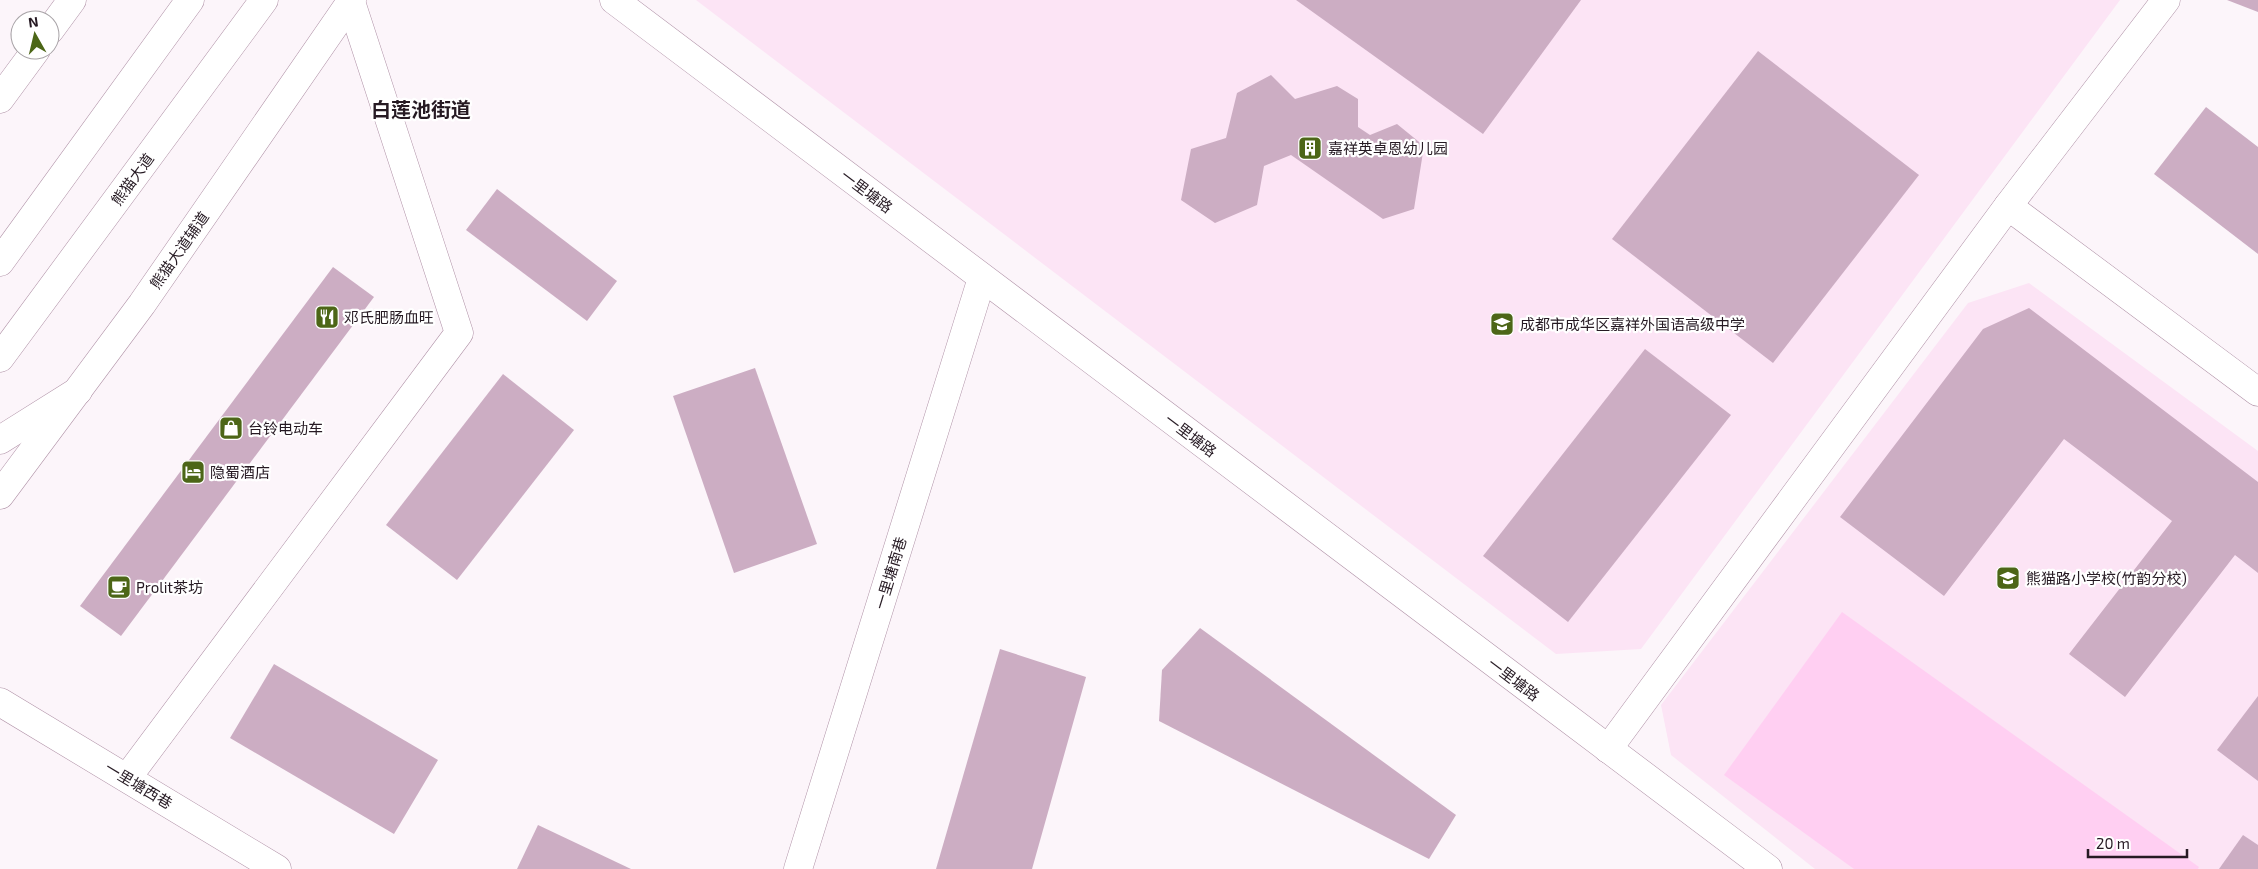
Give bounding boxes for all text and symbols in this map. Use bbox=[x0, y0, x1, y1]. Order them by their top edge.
north arrow bbox=[10, 10, 60, 60]
text: N bbox=[27, 13, 39, 31]
district label: 白莲池街道 bbox=[371, 97, 471, 121]
building icon: 嘉祥英卓恩幼儿园 bbox=[1297, 135, 1323, 161]
place label: 嘉祥英卓恩幼儿园 bbox=[1328, 139, 1448, 157]
street label: 熊猫大道 bbox=[107, 149, 157, 209]
street label: 一里塘路 bbox=[838, 166, 896, 216]
street label: 熊猫大道辅道 bbox=[146, 208, 212, 292]
restaurant icon: 邓氏肥肠血旺 bbox=[314, 304, 340, 330]
place label: 邓氏肥肠血旺 bbox=[344, 308, 434, 326]
school or university icon: 成都市成华区嘉祥外国语高级中学 bbox=[1489, 311, 1515, 337]
place label: 成都市成华区嘉祥外国语高级中学 bbox=[1520, 315, 1745, 333]
street label: 一里塘路 bbox=[1162, 410, 1220, 460]
shop icon: 台铃电动车 bbox=[218, 415, 244, 441]
place label: 台铃电动车 bbox=[248, 419, 323, 437]
hotel icon: 隐蜀酒店 bbox=[180, 459, 206, 485]
place label: 隐蜀酒店 bbox=[210, 463, 270, 481]
street label: 一里塘南巷 bbox=[870, 534, 910, 612]
school or university icon: 熊猫路小学校(竹韵分校) bbox=[1995, 565, 2021, 591]
place label: 熊猫路小学校(竹韵分校) bbox=[2026, 569, 2187, 587]
cafe icon: Prolit茶坊 bbox=[106, 574, 132, 600]
place label: Prolit茶坊 bbox=[136, 578, 203, 596]
street label: 一里塘路 bbox=[1485, 654, 1543, 704]
street label: 一里塘西巷 bbox=[102, 758, 176, 812]
scale bar bbox=[2088, 826, 2187, 858]
text: 20 m bbox=[2096, 834, 2130, 852]

